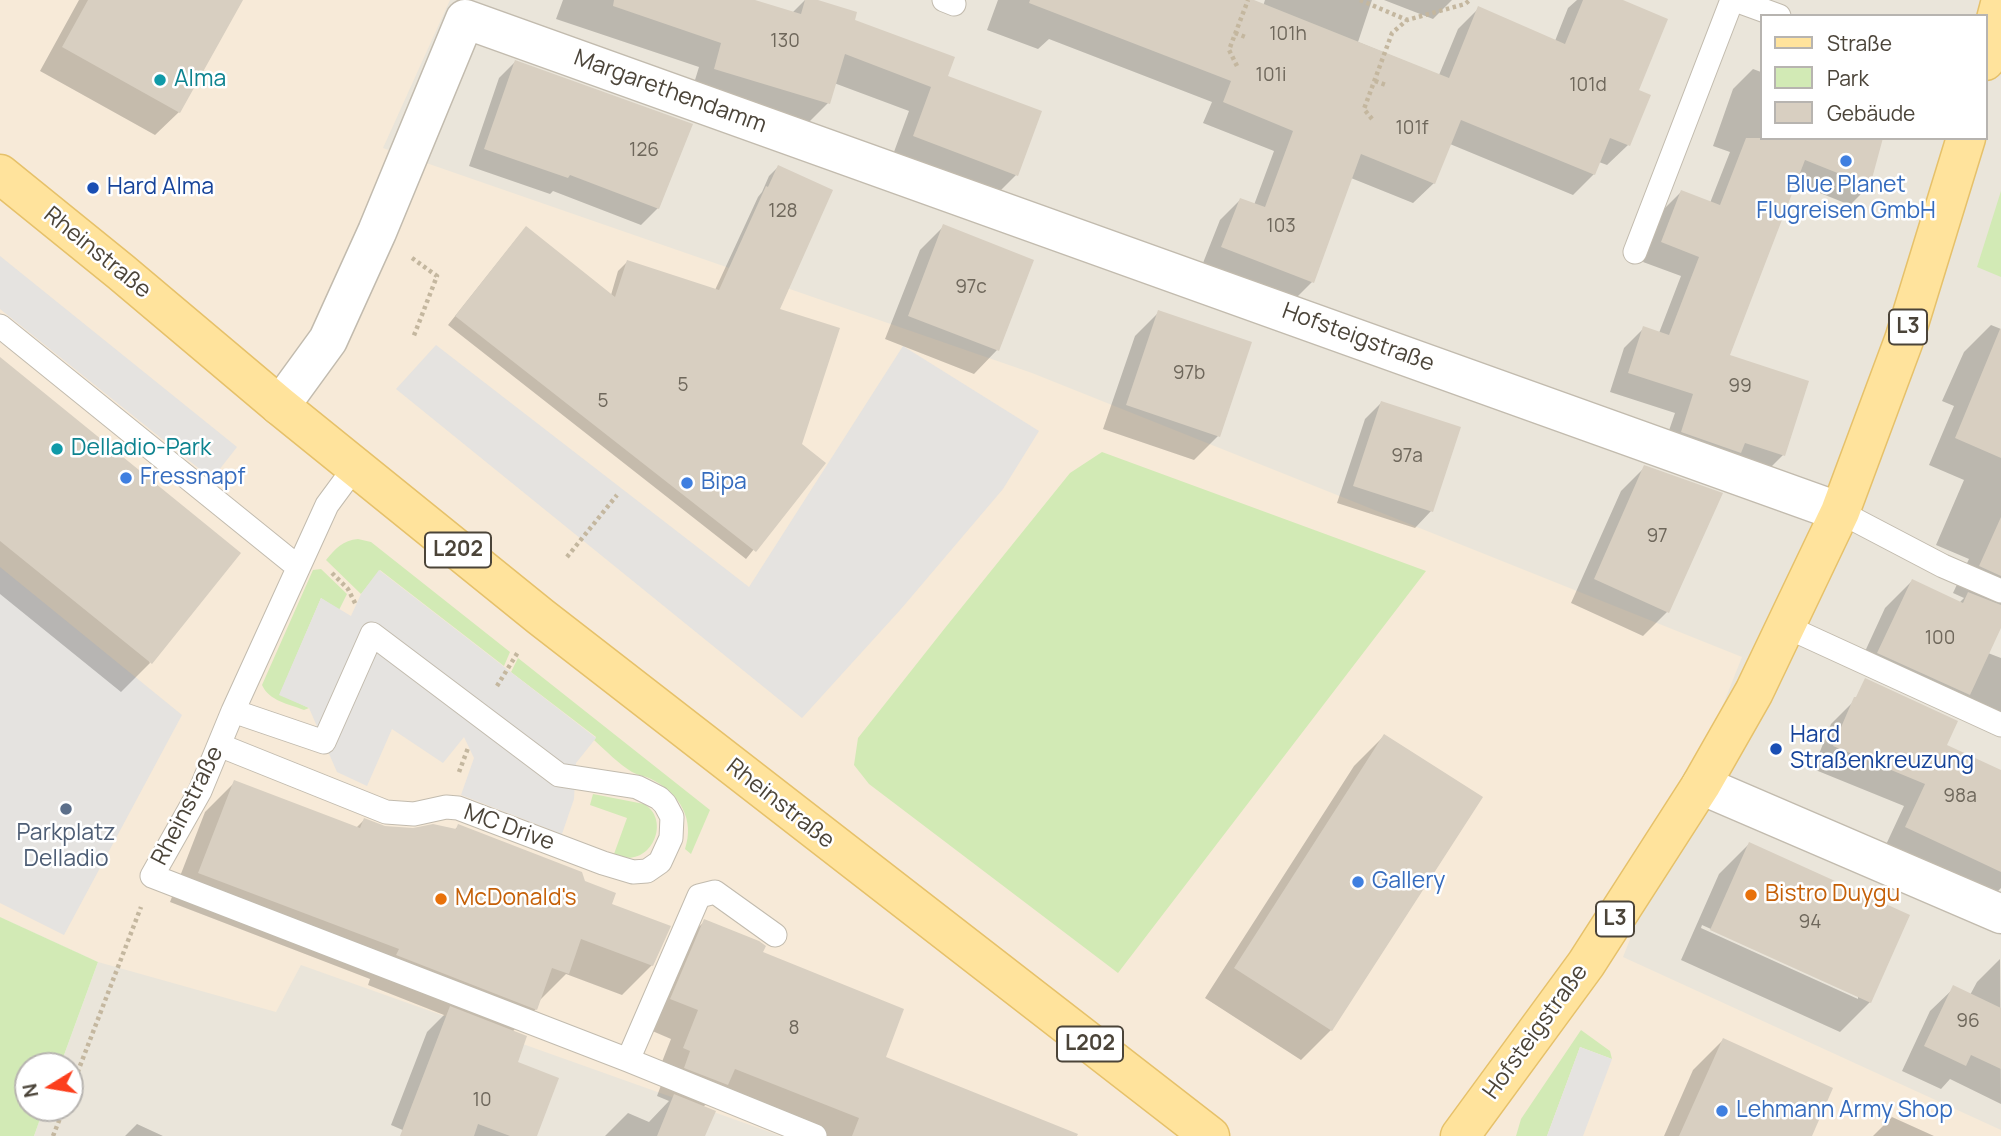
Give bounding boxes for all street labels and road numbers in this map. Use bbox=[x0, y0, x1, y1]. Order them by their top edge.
street label: Margarethendamm bbox=[570, 44, 770, 140]
street label: Rheinstraße bbox=[38, 201, 156, 305]
street label: Hofsteigstraße bbox=[1278, 298, 1438, 378]
road number: L3 bbox=[1889, 310, 1927, 344]
road number: L202 bbox=[425, 532, 491, 568]
street label: Rheinstraße bbox=[146, 742, 230, 870]
street label: Rheinstraße bbox=[720, 753, 840, 855]
street label: MC Drive bbox=[460, 799, 558, 857]
road number: L3 bbox=[1596, 902, 1634, 936]
street label: Hofsteigstraße bbox=[1478, 959, 1594, 1105]
road number: L202 bbox=[1057, 1026, 1123, 1062]

